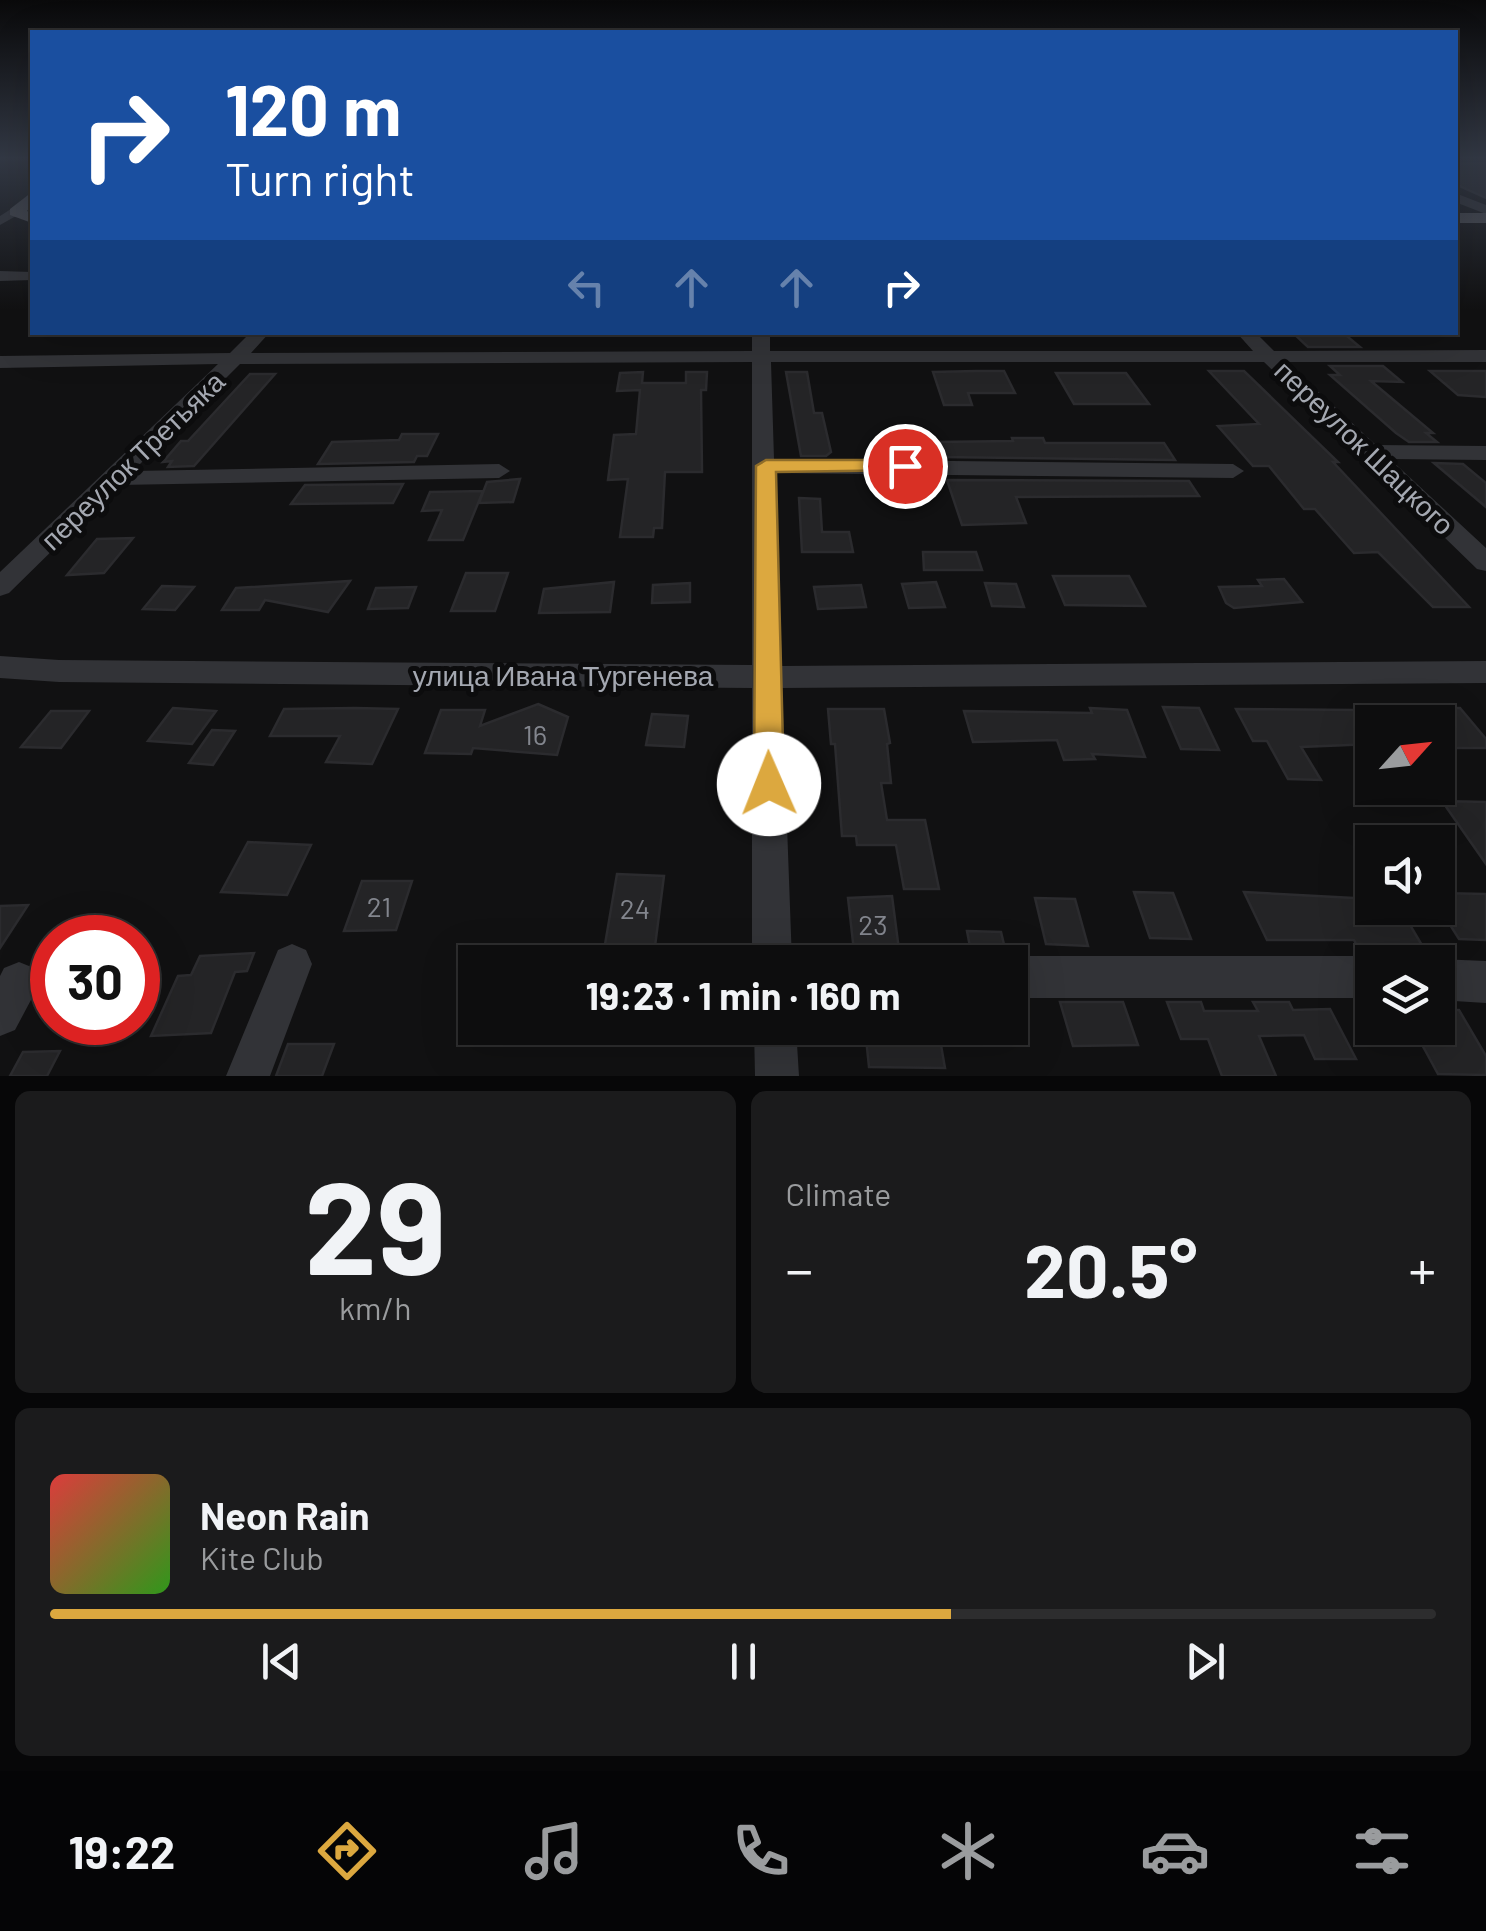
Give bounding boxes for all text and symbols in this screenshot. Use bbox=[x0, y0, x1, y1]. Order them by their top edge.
text: 120 m bbox=[225, 66, 401, 150]
icon: right bbox=[60, 70, 190, 200]
text: Turn right bbox=[225, 151, 415, 205]
icon: left bbox=[559, 260, 614, 315]
icon: ahead bbox=[664, 260, 719, 315]
icon: ahead bbox=[769, 260, 824, 315]
icon: right bbox=[874, 260, 929, 315]
street label: переулок Шацкого bbox=[1268, 353, 1462, 541]
street label: переулок Третьяка bbox=[33, 364, 231, 556]
pin bbox=[863, 424, 948, 509]
icon: arrive bbox=[878, 439, 933, 494]
street label: улица Ивана Тургенева bbox=[413, 658, 714, 692]
north arrow bbox=[1355, 705, 1455, 805]
map controls bbox=[1355, 705, 1455, 1045]
house number: 16 bbox=[523, 717, 547, 751]
position arrow bbox=[717, 732, 821, 836]
button: sound bbox=[1355, 825, 1455, 925]
house number: 21 bbox=[367, 889, 391, 923]
house number: 24 bbox=[620, 891, 650, 925]
house number: 23 bbox=[858, 907, 888, 941]
speed limit sign: 30 bbox=[30, 915, 160, 1045]
button: layers bbox=[1355, 945, 1455, 1045]
text: 19:23 · 1 min · 160 m bbox=[585, 972, 901, 1018]
text: 29 bbox=[304, 1145, 446, 1301]
text: Climate bbox=[786, 1174, 891, 1212]
text: 20.5° bbox=[1024, 1223, 1198, 1313]
text: − bbox=[786, 1235, 813, 1301]
text: + bbox=[1408, 1235, 1436, 1301]
text: km/h bbox=[339, 1288, 411, 1326]
text: Neon Rain bbox=[200, 1492, 369, 1538]
text: Kite Club bbox=[200, 1538, 324, 1576]
icon: previous bbox=[254, 1634, 309, 1689]
icon: pause bbox=[716, 1634, 771, 1689]
icon: next bbox=[1178, 1634, 1233, 1689]
icon: directions bbox=[312, 1816, 382, 1886]
icon: music bbox=[519, 1816, 589, 1886]
icon: phone bbox=[726, 1816, 796, 1886]
icon: climate bbox=[933, 1816, 1003, 1886]
icon: car bbox=[1140, 1816, 1210, 1886]
icon: filters bbox=[1347, 1816, 1417, 1886]
text: 19:22 bbox=[69, 1824, 175, 1878]

